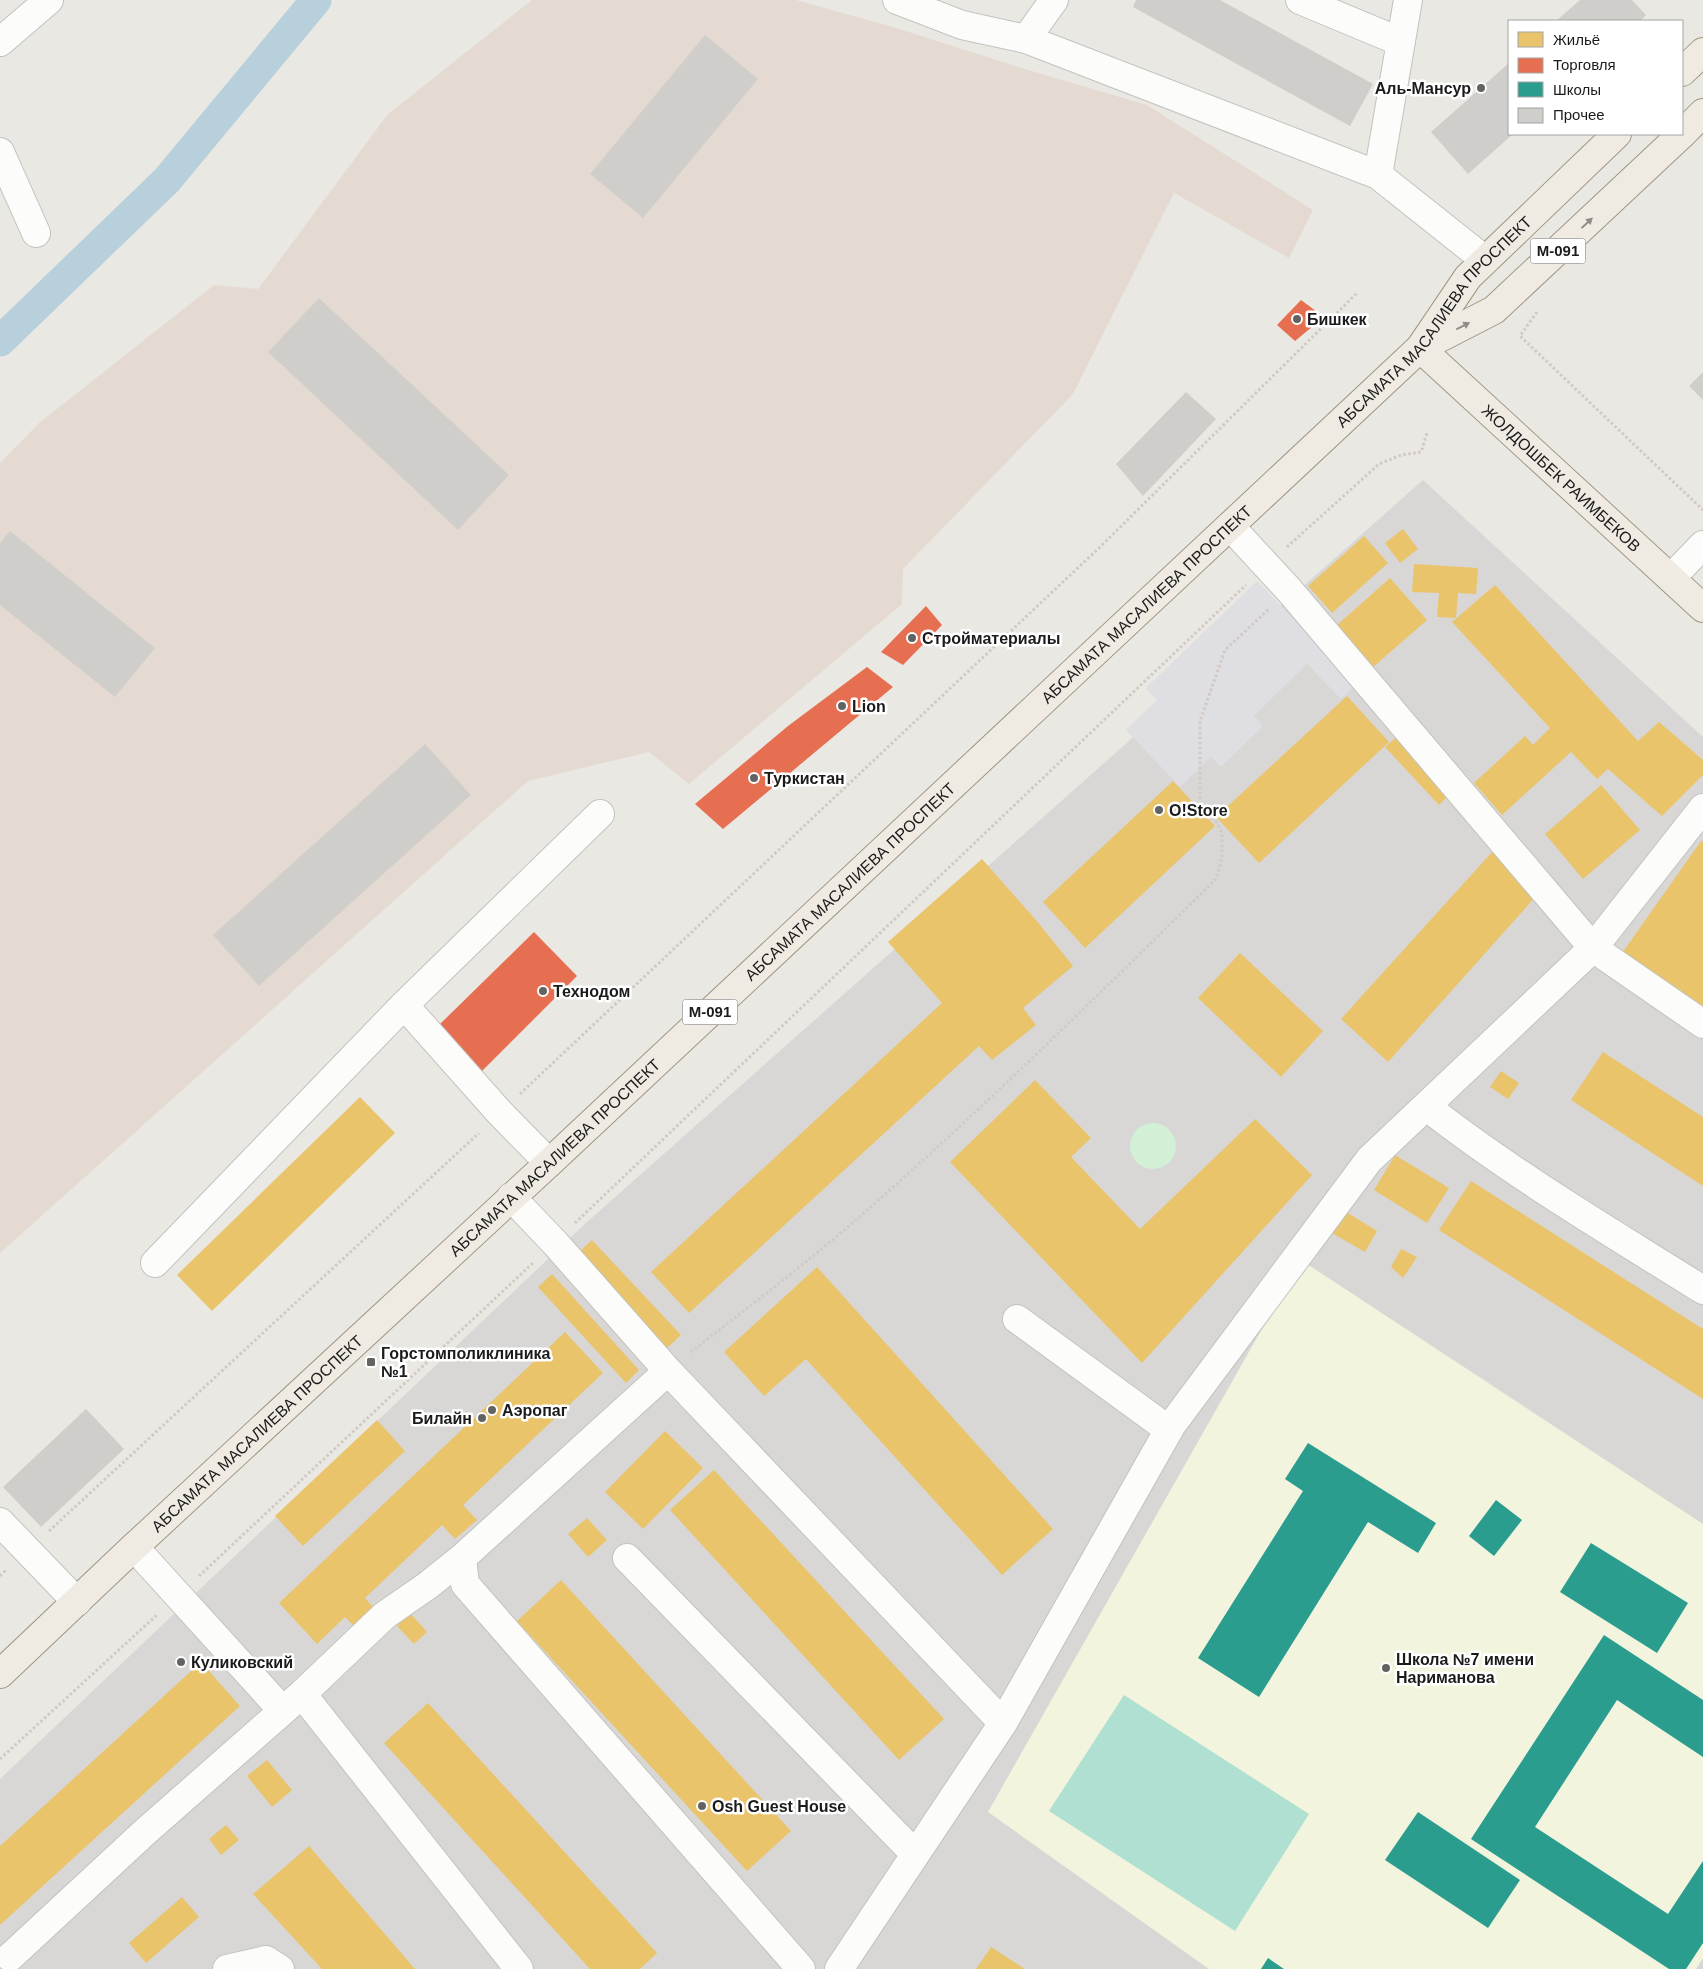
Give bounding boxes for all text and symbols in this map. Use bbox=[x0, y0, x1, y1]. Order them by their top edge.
legend bbox=[1508, 20, 1683, 135]
text: Жильё bbox=[1553, 31, 1600, 48]
text: Торговля bbox=[1553, 56, 1616, 73]
place label: Аль-Мансур bbox=[1375, 80, 1471, 97]
text: Школы bbox=[1553, 81, 1601, 98]
marker: Аль-Мансур bbox=[1475, 82, 1487, 94]
text: Прочее bbox=[1553, 106, 1605, 123]
street label: АБСАМАТА МАСАЛИЕВА ПРОСПЕКТ bbox=[1333, 213, 1535, 431]
one-way arrow bbox=[1581, 217, 1593, 229]
road number: М-091 bbox=[1530, 238, 1586, 264]
place label: Бишкек bbox=[1307, 311, 1368, 328]
marker: Бишкек bbox=[1291, 313, 1303, 325]
one-way arrow bbox=[1456, 322, 1471, 330]
street label: ЖОЛДОШБЕК РАИМБЕКОВ bbox=[1478, 401, 1644, 555]
street label: АБСАМАТА МАСАЛИЕВА ПРОСПЕКТ bbox=[1038, 502, 1255, 707]
place label: Стройматериалы bbox=[922, 630, 1060, 647]
marker: Стройматериалы bbox=[906, 632, 918, 644]
place label: Lion bbox=[852, 698, 886, 715]
marker: Lion bbox=[836, 700, 848, 712]
place label: Туркистан bbox=[764, 770, 845, 787]
marker: Туркистан bbox=[748, 772, 760, 784]
street label: АБСАМАТА МАСАЛИЕВА ПРОСПЕКТ bbox=[742, 780, 959, 984]
place label: O!Store bbox=[1169, 802, 1228, 819]
marker: O!Store bbox=[1153, 804, 1165, 816]
place label: Технодом bbox=[553, 983, 630, 1000]
marker: Технодом bbox=[537, 985, 549, 997]
road number: М-091 bbox=[682, 1000, 738, 1024]
street label: АБСАМАТА МАСАЛИЕВА ПРОСПЕКТ bbox=[446, 1056, 664, 1260]
street label: АБСАМАТА МАСАЛИЕВА ПРОСПЕКТ bbox=[148, 1332, 366, 1535]
place label: Горстомполиклиника №1 bbox=[381, 1345, 550, 1380]
marker: Горстомполиклиника №1 bbox=[365, 1356, 377, 1368]
place label: Аэропаг bbox=[502, 1402, 568, 1419]
marker: Аэропаг bbox=[486, 1404, 498, 1416]
place label: Билайн bbox=[412, 1410, 472, 1427]
marker: Билайн bbox=[476, 1412, 488, 1424]
place label: Школа №7 имени Нариманова bbox=[1396, 1651, 1534, 1686]
place label: Куликовский bbox=[191, 1654, 293, 1671]
marker: Куликовский bbox=[175, 1656, 187, 1668]
marker: Школа №7 имени Нариманова bbox=[1380, 1662, 1392, 1674]
place label: Osh Guest House bbox=[712, 1798, 846, 1815]
marker: Osh Guest House bbox=[696, 1800, 708, 1812]

